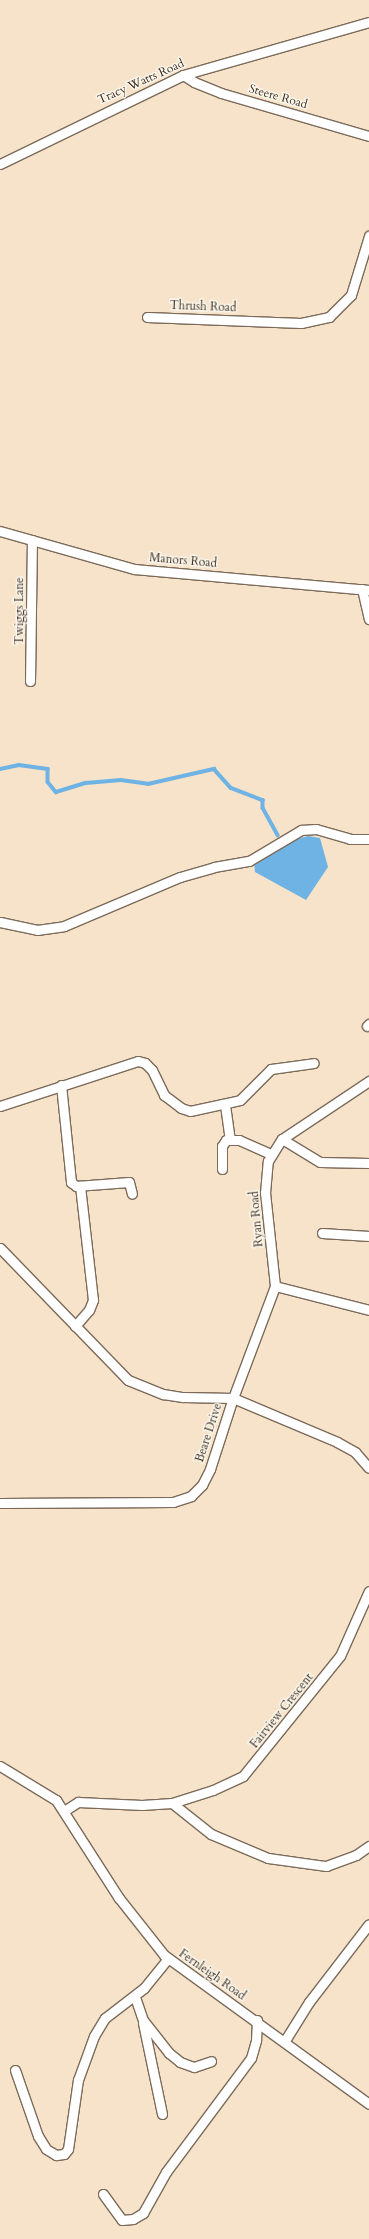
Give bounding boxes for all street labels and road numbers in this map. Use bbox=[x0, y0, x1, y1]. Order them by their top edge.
street label: Tracy Watts Road bbox=[96, 57, 186, 107]
street label: Steere Road bbox=[247, 82, 309, 112]
street label: Thrush Road bbox=[169, 299, 237, 315]
street label: Manors Road bbox=[149, 551, 217, 571]
street label: Twiggs Lane bbox=[13, 577, 27, 645]
street label: Ryan Road bbox=[247, 1190, 267, 1248]
street label: Beare Drive bbox=[193, 1402, 225, 1464]
street label: Fairview Crescent bbox=[247, 1671, 317, 1751]
street label: Fernleigh Road bbox=[176, 1947, 248, 2003]

